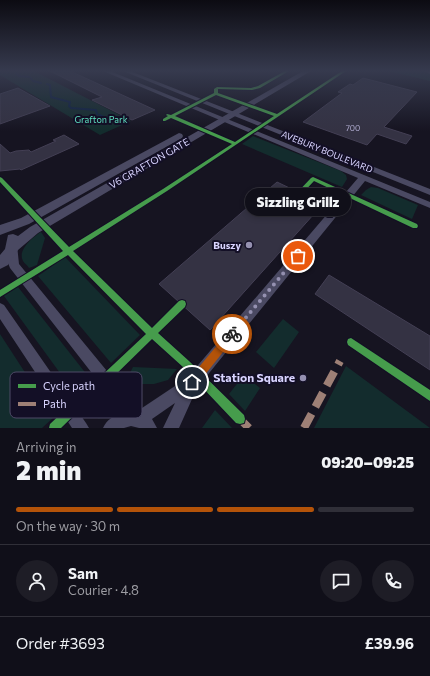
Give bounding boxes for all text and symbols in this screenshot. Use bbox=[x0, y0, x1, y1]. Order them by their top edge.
park label: Grafton Park bbox=[74, 114, 128, 125]
house number: 700 bbox=[346, 123, 360, 133]
street label: AVEBURY BOULEVARD bbox=[280, 128, 375, 175]
street label: V6 GRAFTON GATE bbox=[107, 135, 191, 191]
callout: Sizzling Grillz bbox=[245, 188, 351, 216]
text: Sizzling Grillz bbox=[257, 194, 339, 210]
place label: Buszy bbox=[213, 239, 241, 251]
pin bbox=[281, 239, 315, 273]
marker: Buszy bbox=[244, 240, 254, 250]
icon: bag bbox=[287, 245, 309, 267]
courier bbox=[212, 314, 252, 354]
icon: bike bbox=[221, 323, 243, 345]
pin bbox=[175, 365, 209, 399]
place label: Station Square bbox=[213, 370, 295, 384]
icon: home bbox=[181, 371, 203, 393]
legend bbox=[10, 372, 142, 418]
marker: Station Square bbox=[298, 373, 308, 383]
text: Cycle path bbox=[43, 379, 95, 392]
text: Path bbox=[43, 397, 66, 410]
text: Arriving in bbox=[16, 439, 76, 455]
text: 09:20–09:25 bbox=[321, 453, 414, 471]
text: 2 min bbox=[16, 454, 81, 485]
text: On the way · 30 m bbox=[16, 518, 120, 534]
button: person bbox=[16, 560, 58, 602]
button: chat bbox=[320, 560, 362, 602]
button: phone bbox=[372, 560, 414, 602]
text: Sam bbox=[68, 564, 98, 582]
text: Courier · 4.8 bbox=[68, 582, 139, 598]
text: Order #3693 bbox=[16, 634, 105, 652]
text: £39.96 bbox=[365, 634, 414, 652]

